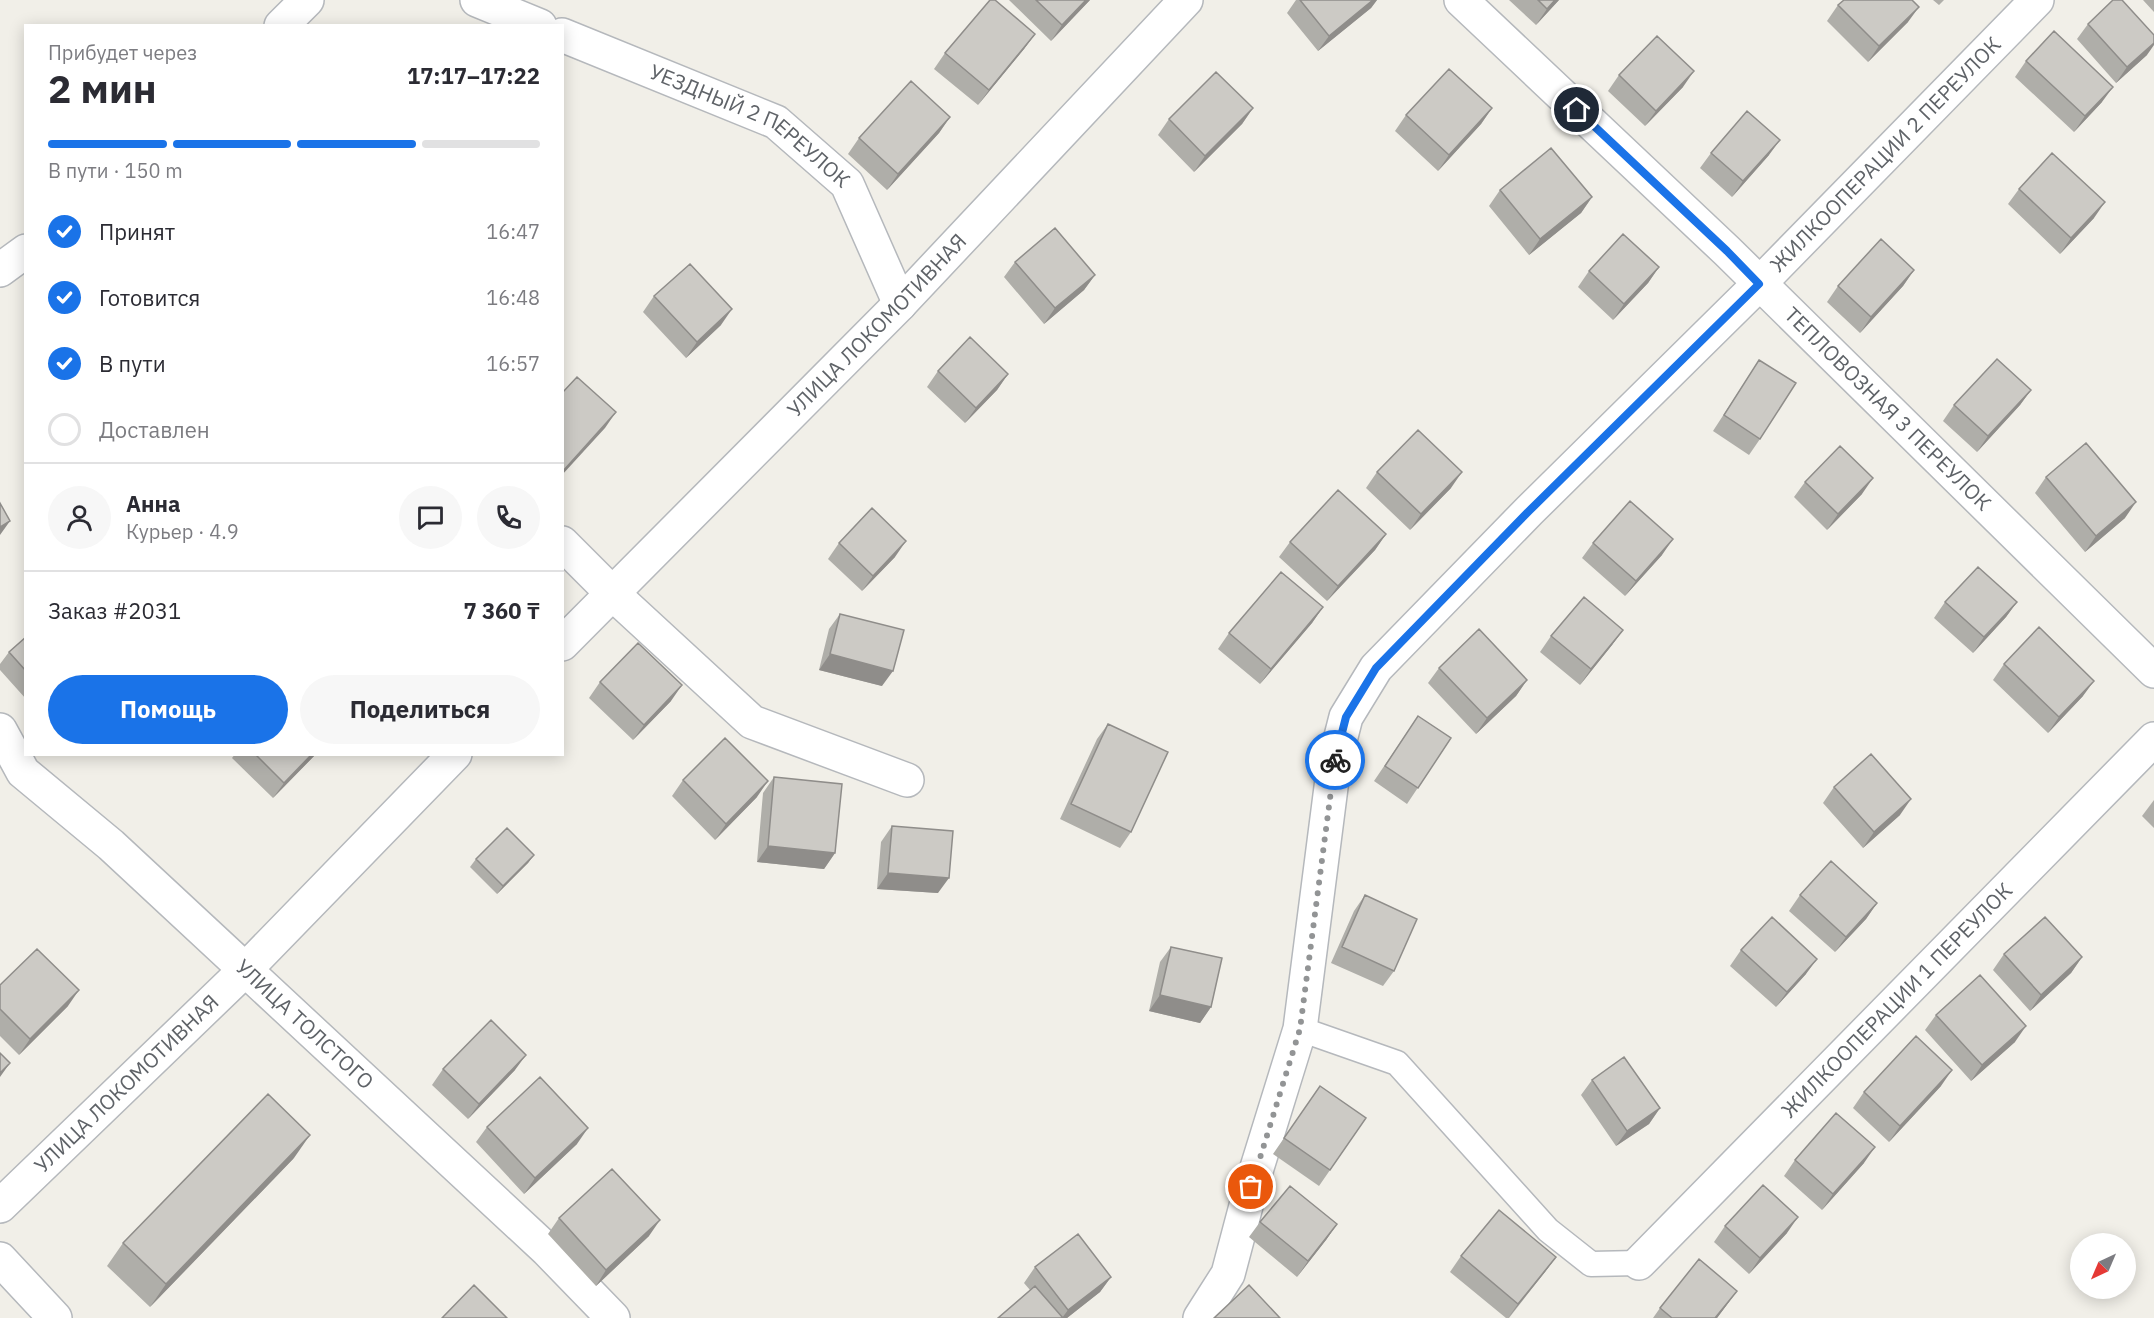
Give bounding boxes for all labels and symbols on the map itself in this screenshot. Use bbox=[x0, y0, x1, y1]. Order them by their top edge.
street label: ЖИЛКООПЕРАЦИИ 2 ПЕРЕУЛОК bbox=[1763, 30, 2006, 278]
street label: УЕЗДНЫЙ 2 ПЕРЕУЛОК bbox=[645, 57, 856, 193]
pin bbox=[1551, 84, 1602, 135]
street label: УЛИЦА ЛОКОМОТИВНАЯ bbox=[781, 227, 972, 423]
street label: ТЕПЛОВОЗНАЯ 3 ПЕРЕУЛОК bbox=[1779, 300, 1998, 516]
courier bbox=[1305, 730, 1365, 790]
street label: ЖИЛКООПЕРАЦИИ 1 ПЕРЕУЛОК bbox=[1774, 876, 2018, 1123]
street label: УЛИЦА ТОЛСТОГО bbox=[230, 953, 380, 1095]
street label: УЛИЦА ЛОКОМОТИВНАЯ bbox=[28, 988, 224, 1179]
pin bbox=[1225, 1161, 1276, 1212]
north arrow bbox=[2070, 1233, 2136, 1299]

